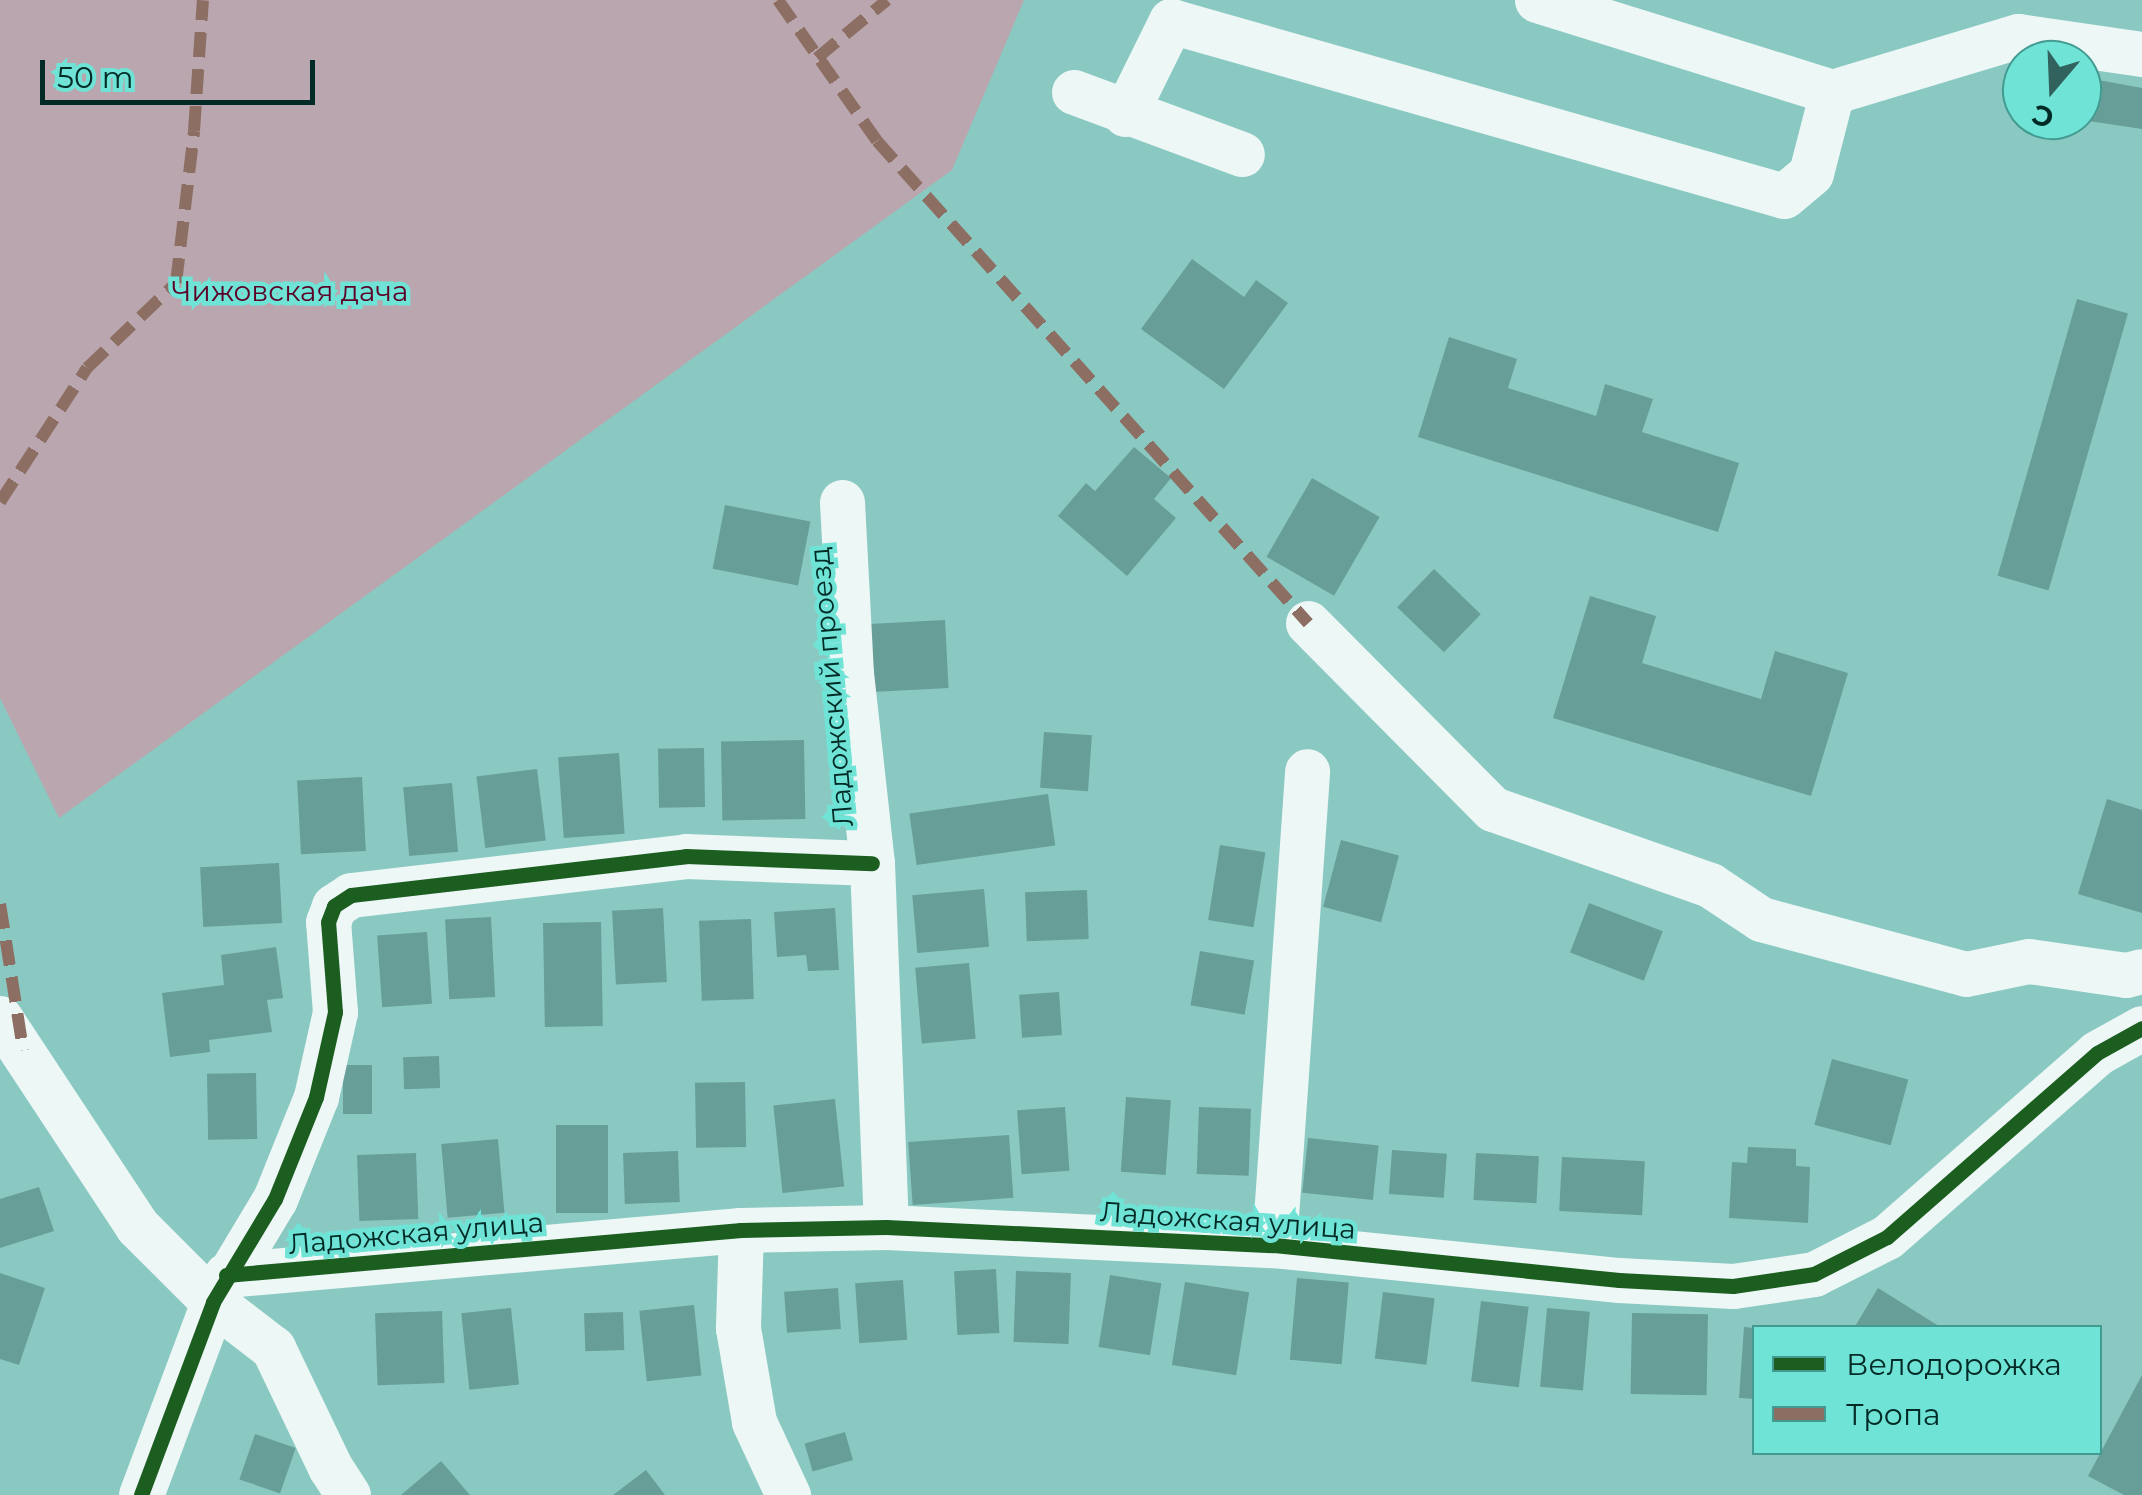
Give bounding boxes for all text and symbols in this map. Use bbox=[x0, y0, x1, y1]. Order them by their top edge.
scale bar bbox=[45, 40, 320, 102]
north arrow bbox=[2002, 40, 2102, 140]
text: 50 m bbox=[57, 59, 134, 96]
text: С bbox=[2028, 97, 2058, 136]
park label: Чижовская дача bbox=[172, 274, 408, 308]
street label: Ладожский проезд bbox=[802, 546, 860, 828]
street label: Ладожская улица bbox=[1099, 1194, 1357, 1246]
street label: Ладожская улица bbox=[287, 1205, 545, 1261]
legend bbox=[1752, 1325, 2102, 1455]
text: Велодорожка bbox=[1846, 1346, 2062, 1383]
text: Тропа bbox=[1846, 1396, 1941, 1433]

